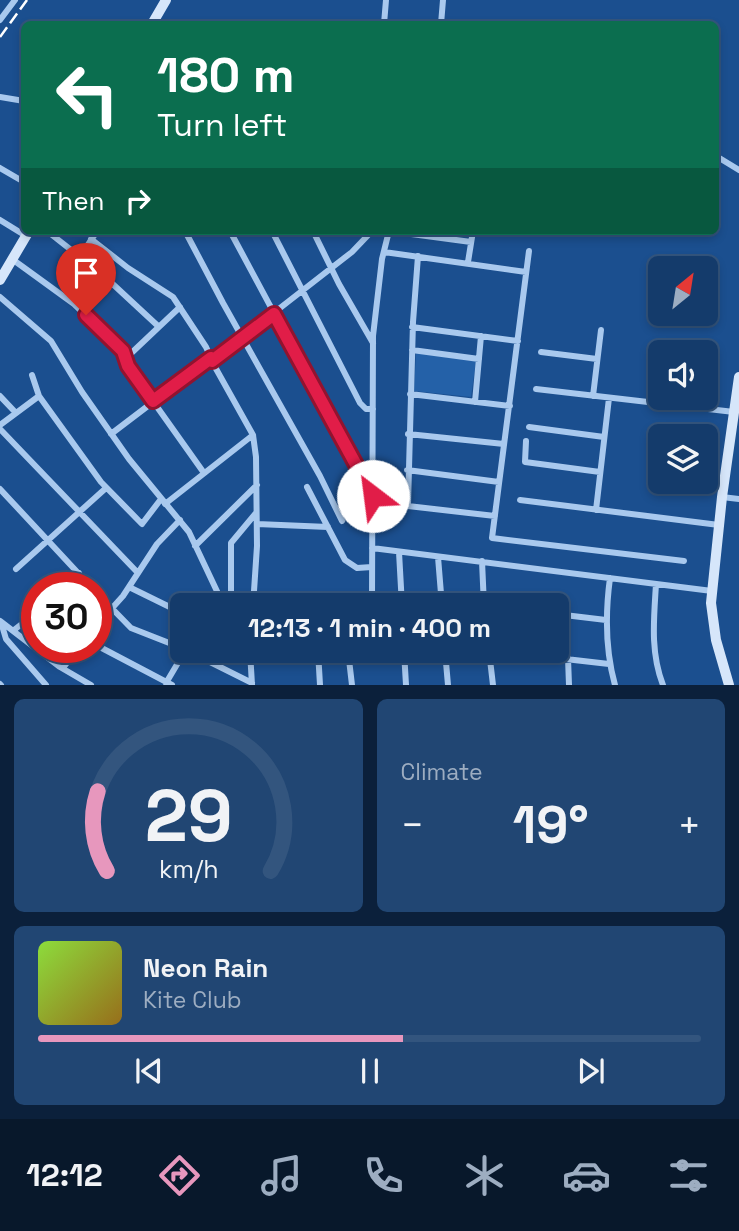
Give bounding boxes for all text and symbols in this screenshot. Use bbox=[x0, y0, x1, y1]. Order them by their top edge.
text: 180 m bbox=[157, 44, 295, 106]
icon: left bbox=[42, 49, 133, 140]
text: Turn left bbox=[157, 105, 287, 145]
icon: right bbox=[119, 182, 157, 220]
text: Then bbox=[42, 184, 105, 218]
pin bbox=[56, 243, 116, 315]
icon: arrive bbox=[67, 254, 105, 292]
north arrow bbox=[648, 256, 718, 326]
map controls bbox=[648, 256, 718, 494]
button: sound bbox=[648, 340, 718, 410]
button: layers bbox=[648, 424, 718, 494]
position arrow bbox=[336, 459, 410, 533]
speed limit sign: 30 bbox=[21, 572, 112, 663]
text: 12:13 · 1 min · 400 m bbox=[248, 611, 491, 645]
text: Climate bbox=[401, 757, 483, 787]
text: 29 bbox=[144, 770, 232, 863]
text: 19° bbox=[513, 792, 589, 858]
text: − bbox=[401, 801, 424, 849]
text: + bbox=[677, 801, 701, 849]
text: km/h bbox=[158, 853, 218, 885]
text: Neon Rain bbox=[143, 951, 268, 985]
text: Kite Club bbox=[143, 985, 242, 1015]
icon: previous bbox=[130, 1052, 168, 1090]
icon: pause bbox=[351, 1052, 389, 1090]
icon: next bbox=[572, 1052, 610, 1090]
icon: directions bbox=[155, 1151, 204, 1200]
icon: music bbox=[257, 1151, 306, 1200]
icon: phone bbox=[359, 1151, 408, 1200]
icon: climate bbox=[460, 1151, 509, 1200]
icon: car bbox=[562, 1151, 611, 1200]
icon: filters bbox=[664, 1151, 713, 1200]
text: 12:12 bbox=[26, 1155, 103, 1195]

